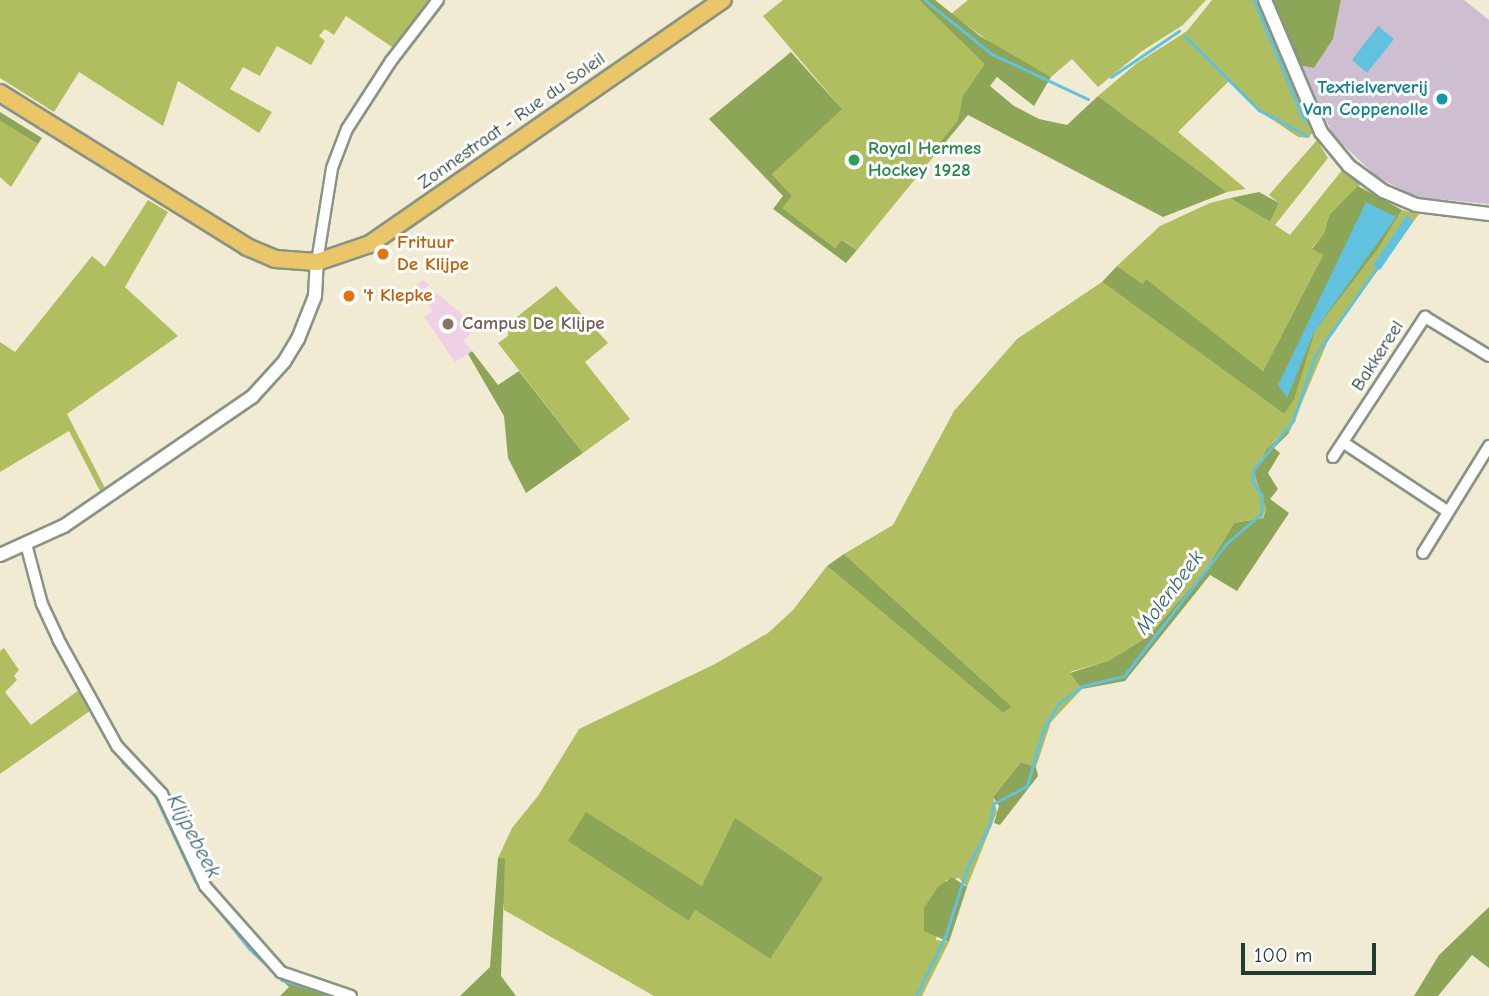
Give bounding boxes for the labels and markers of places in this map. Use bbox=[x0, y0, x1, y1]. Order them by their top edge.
place label: Textielververij Van Coppenolle bbox=[1303, 77, 1428, 121]
marker: Textielververij Van Coppenolle bbox=[1434, 91, 1450, 107]
place label: Royal Hermes Hockey 1928 bbox=[868, 138, 981, 182]
marker: Royal Hermes Hockey 1928 bbox=[846, 152, 862, 168]
place label: Frituur De Klijpe bbox=[397, 232, 469, 276]
marker: Frituur De Klijpe bbox=[375, 246, 391, 262]
place label: 't Klepke bbox=[363, 285, 433, 307]
marker: 't Klepke bbox=[341, 288, 357, 304]
place label: Campus De Klijpe bbox=[462, 313, 605, 335]
marker: Campus De Klijpe bbox=[440, 316, 456, 332]

